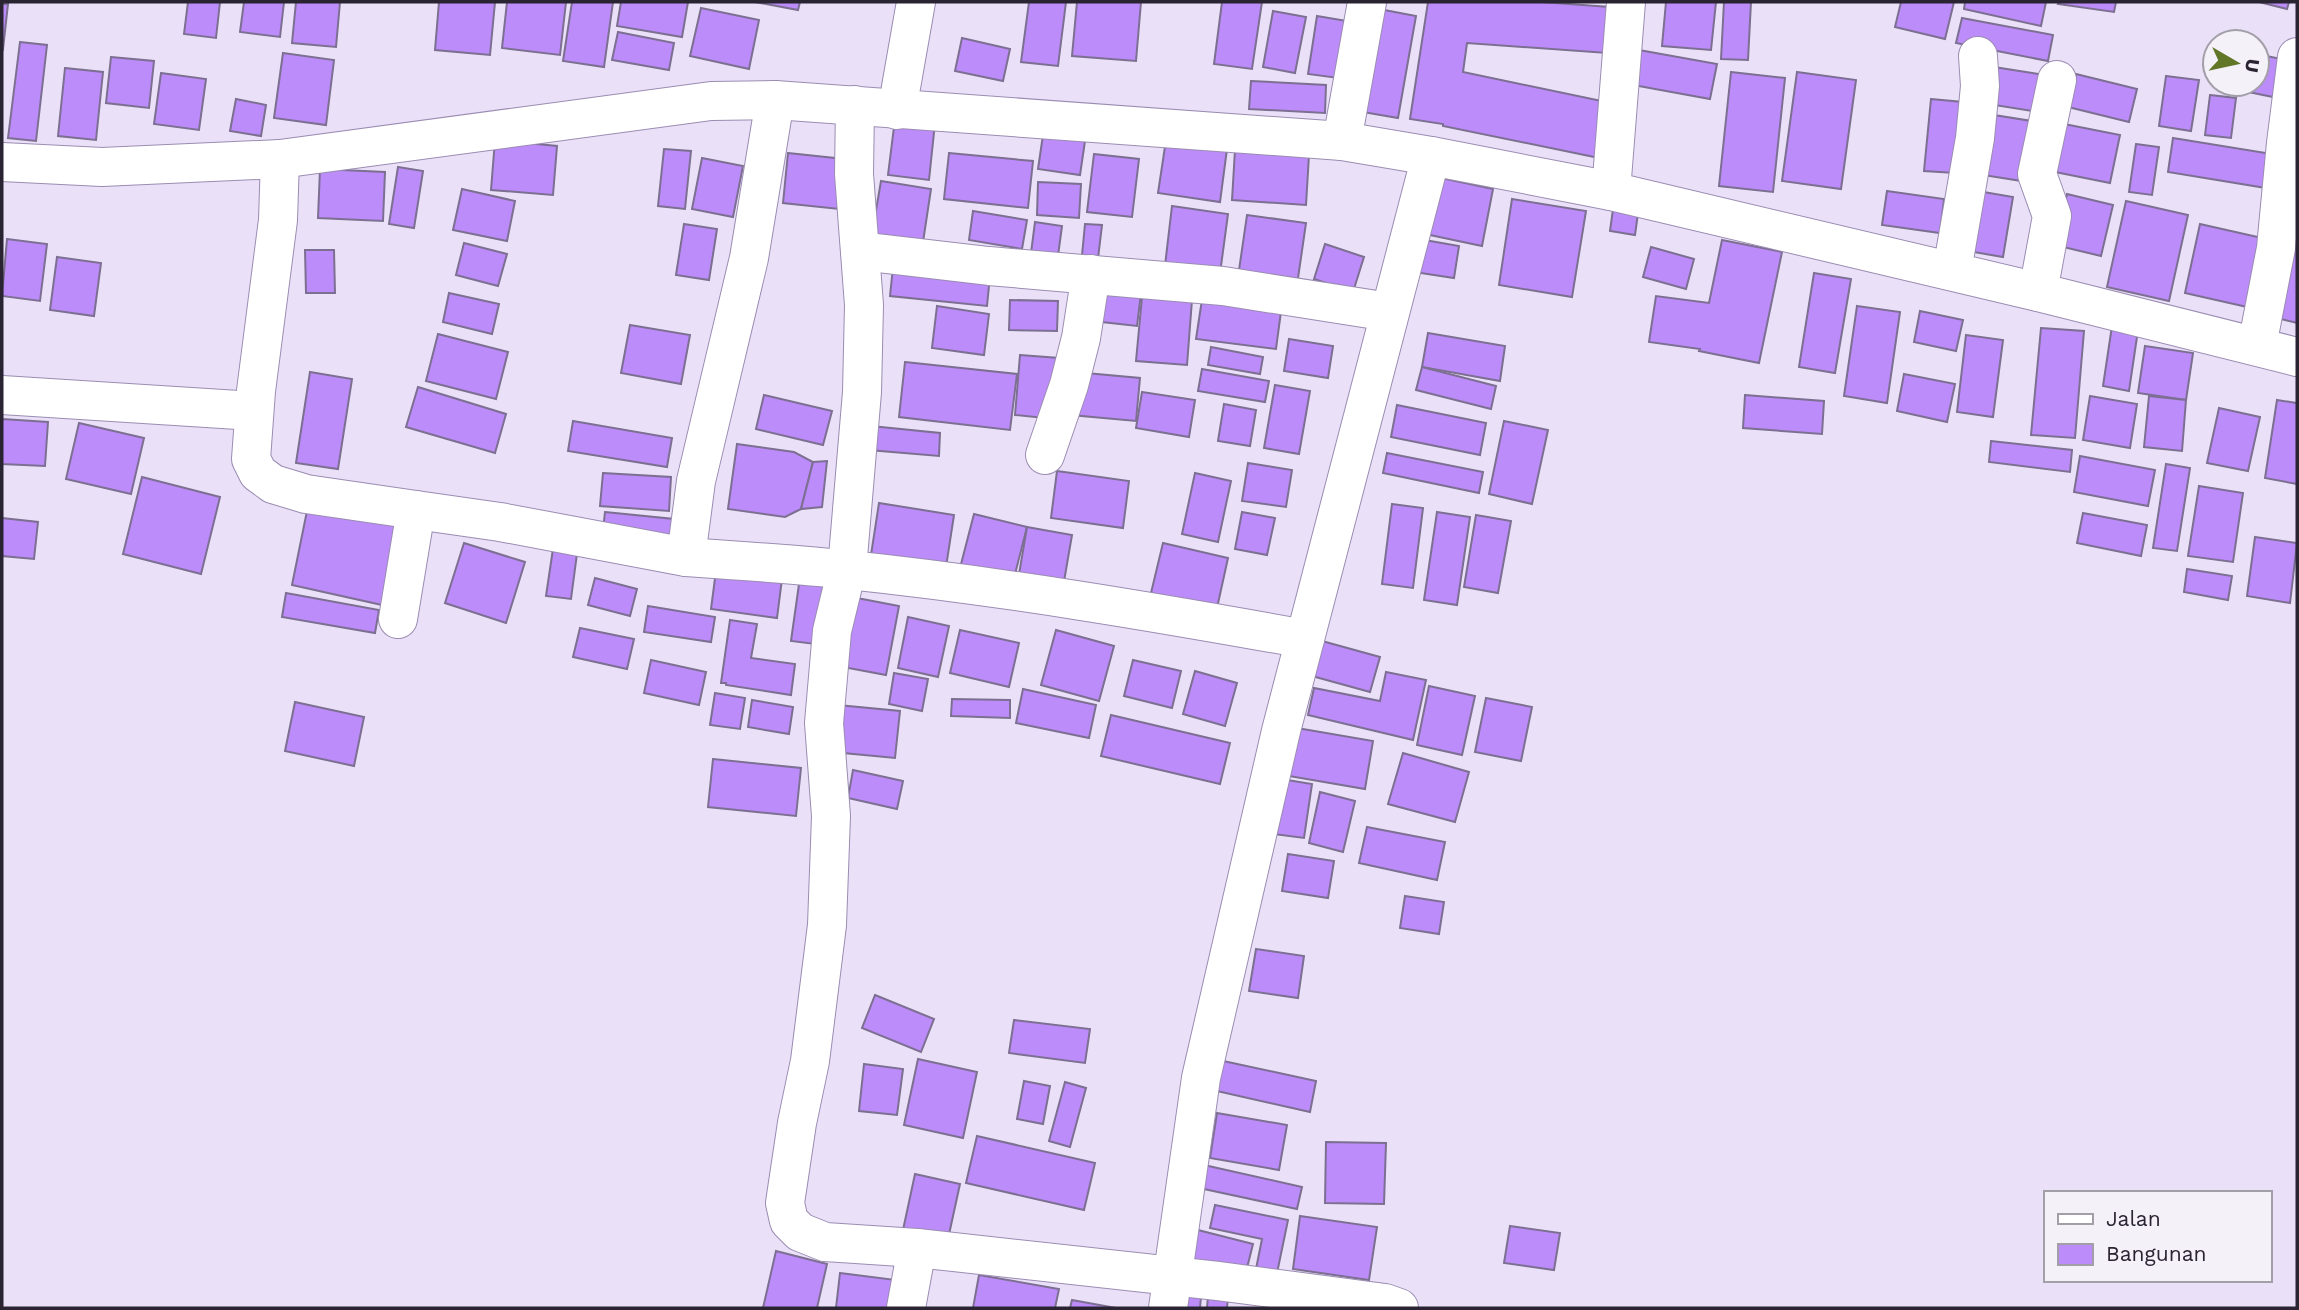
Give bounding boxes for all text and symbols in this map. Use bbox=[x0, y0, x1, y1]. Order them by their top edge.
north arrow bbox=[2201, 28, 2271, 98]
text: U bbox=[2240, 57, 2265, 74]
legend bbox=[2044, 1191, 2271, 1282]
text: Jalan bbox=[2106, 1206, 2161, 1231]
text: Bangunan bbox=[2106, 1241, 2207, 1266]

